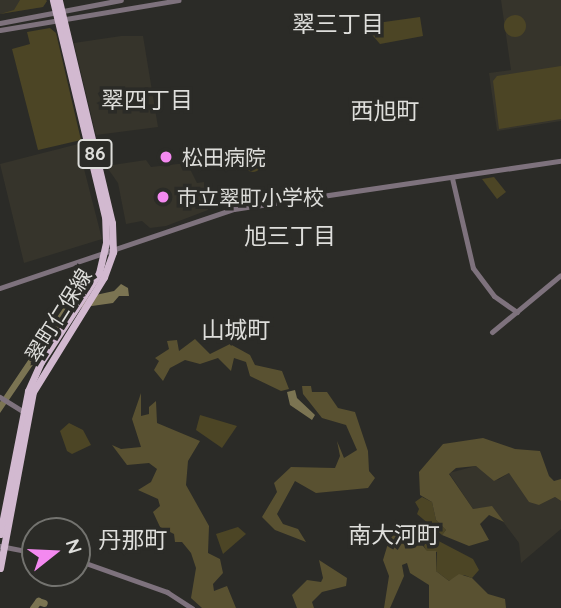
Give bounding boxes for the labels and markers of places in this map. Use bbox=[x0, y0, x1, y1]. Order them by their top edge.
place label: 松田病院 bbox=[182, 144, 266, 170]
marker: 松田病院 bbox=[156, 147, 176, 167]
place label: 市立翠町小学校 bbox=[177, 184, 324, 210]
marker: 市立翠町小学校 bbox=[155, 189, 171, 205]

